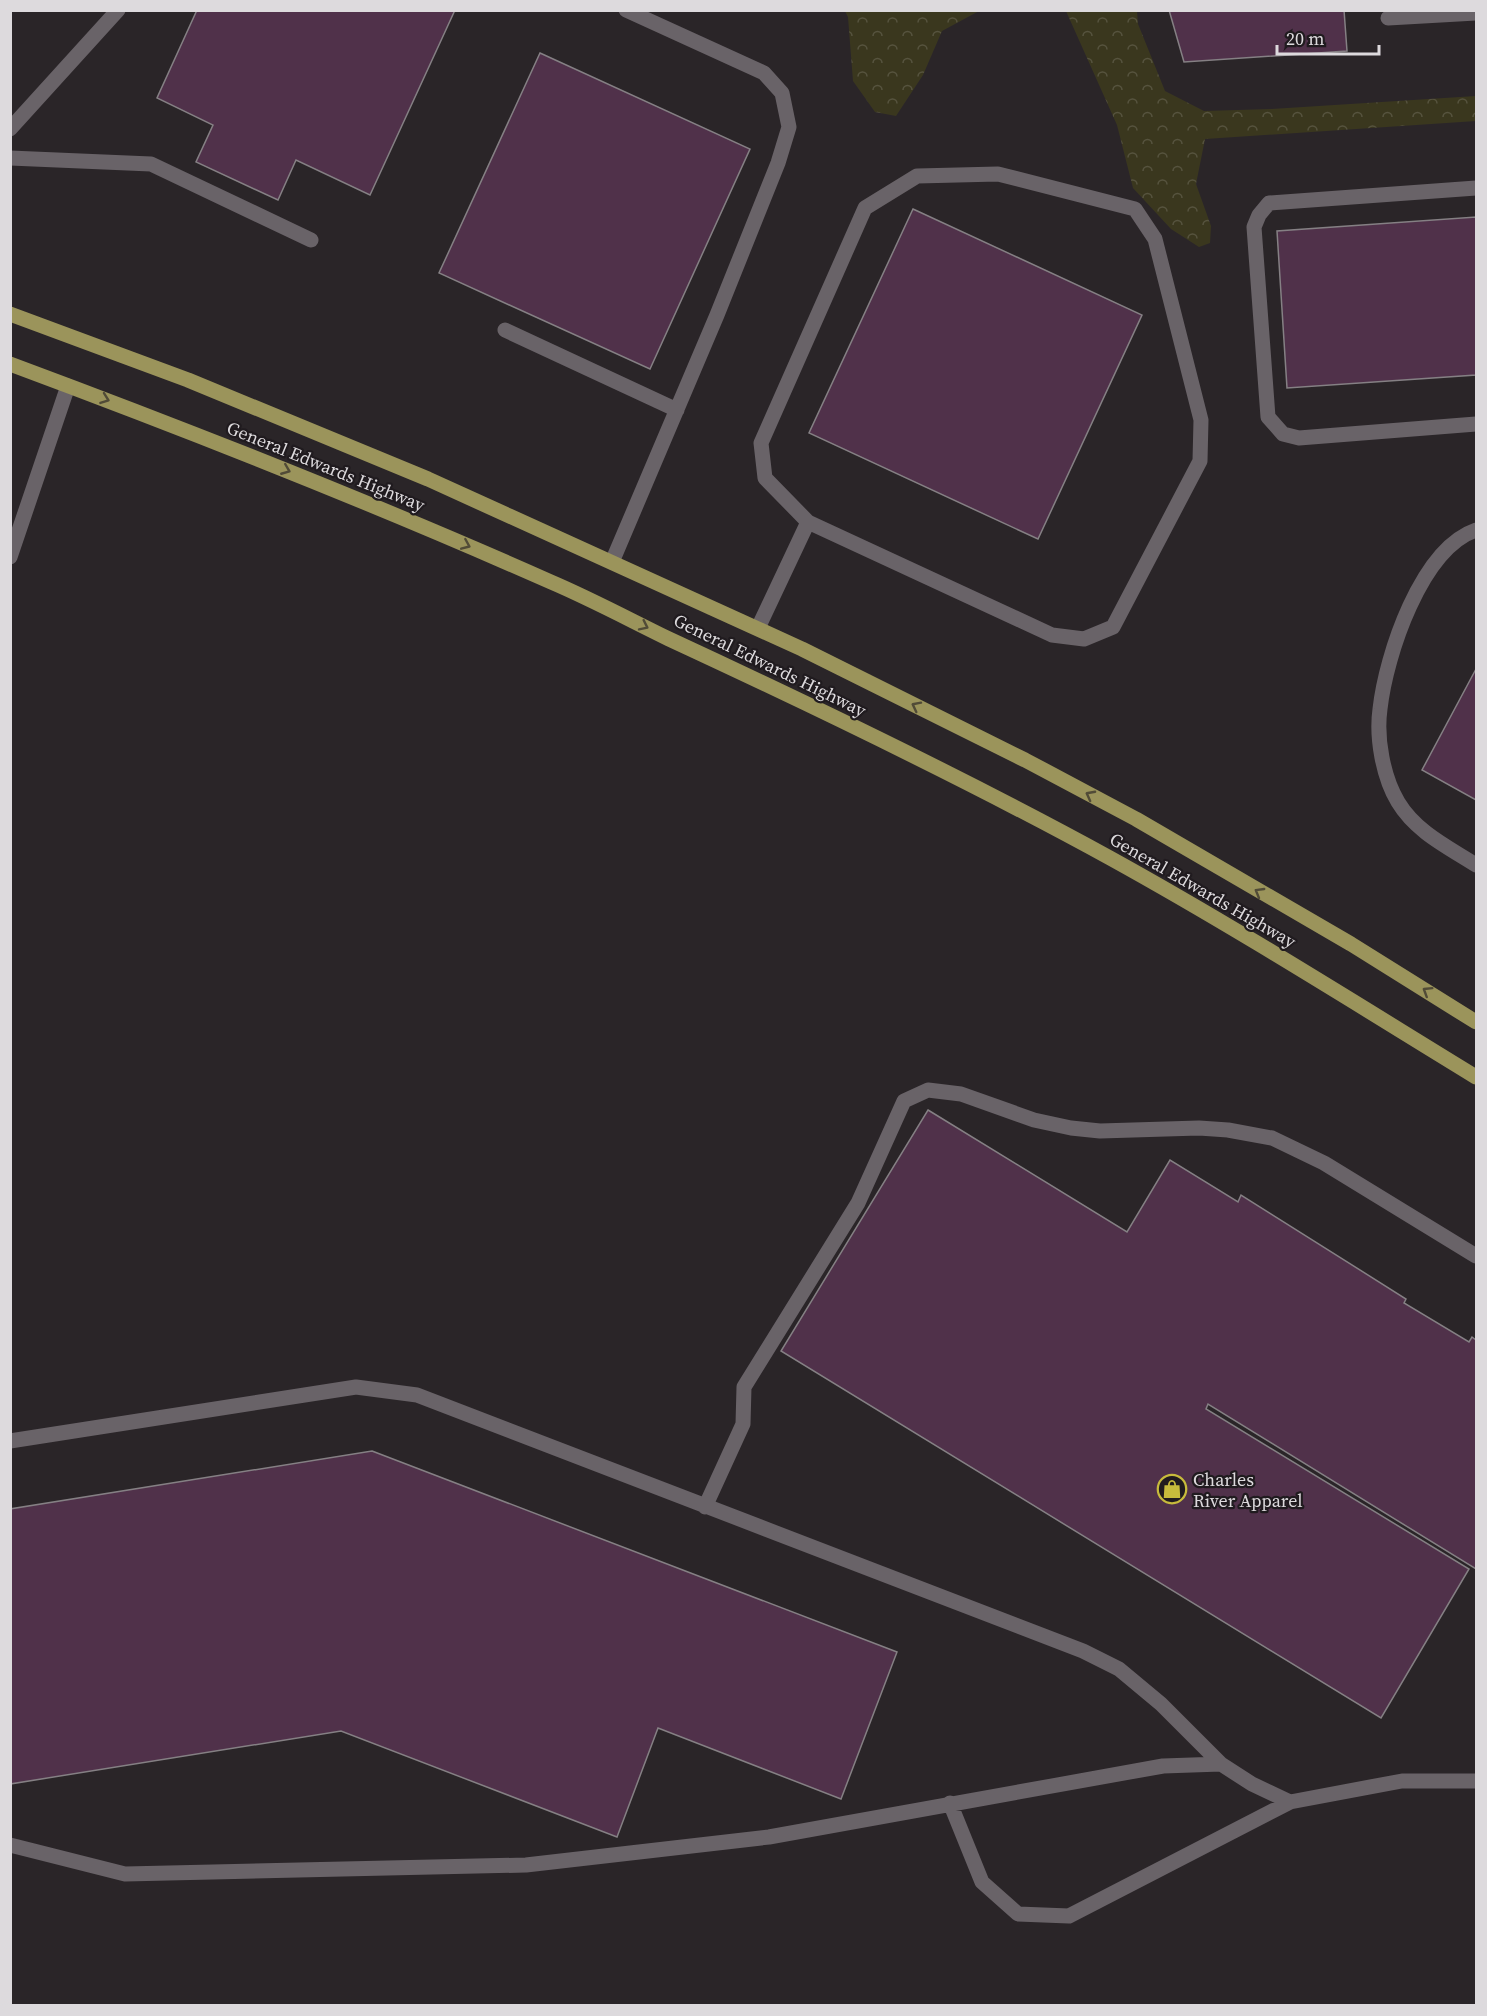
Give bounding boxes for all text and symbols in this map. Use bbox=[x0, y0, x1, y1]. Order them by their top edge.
scale bar bbox=[1277, 18, 1379, 56]
text: 20 m bbox=[1286, 26, 1324, 51]
one-way arrow bbox=[99, 392, 110, 404]
street label: General Edwards Highway bbox=[223, 415, 429, 517]
one-way arrow bbox=[280, 463, 291, 475]
one-way arrow bbox=[460, 538, 471, 550]
street label: General Edwards Highway bbox=[670, 607, 871, 723]
one-way arrow bbox=[637, 619, 648, 631]
one-way arrow bbox=[912, 702, 923, 714]
one-way arrow bbox=[1086, 791, 1096, 802]
street label: General Edwards Highway bbox=[1105, 826, 1301, 954]
one-way arrow bbox=[1255, 887, 1265, 899]
one-way arrow bbox=[1423, 987, 1433, 999]
place label: Charles River Apparel bbox=[1193, 1467, 1303, 1513]
shop icon: Charles River Apparel bbox=[1156, 1473, 1188, 1505]

